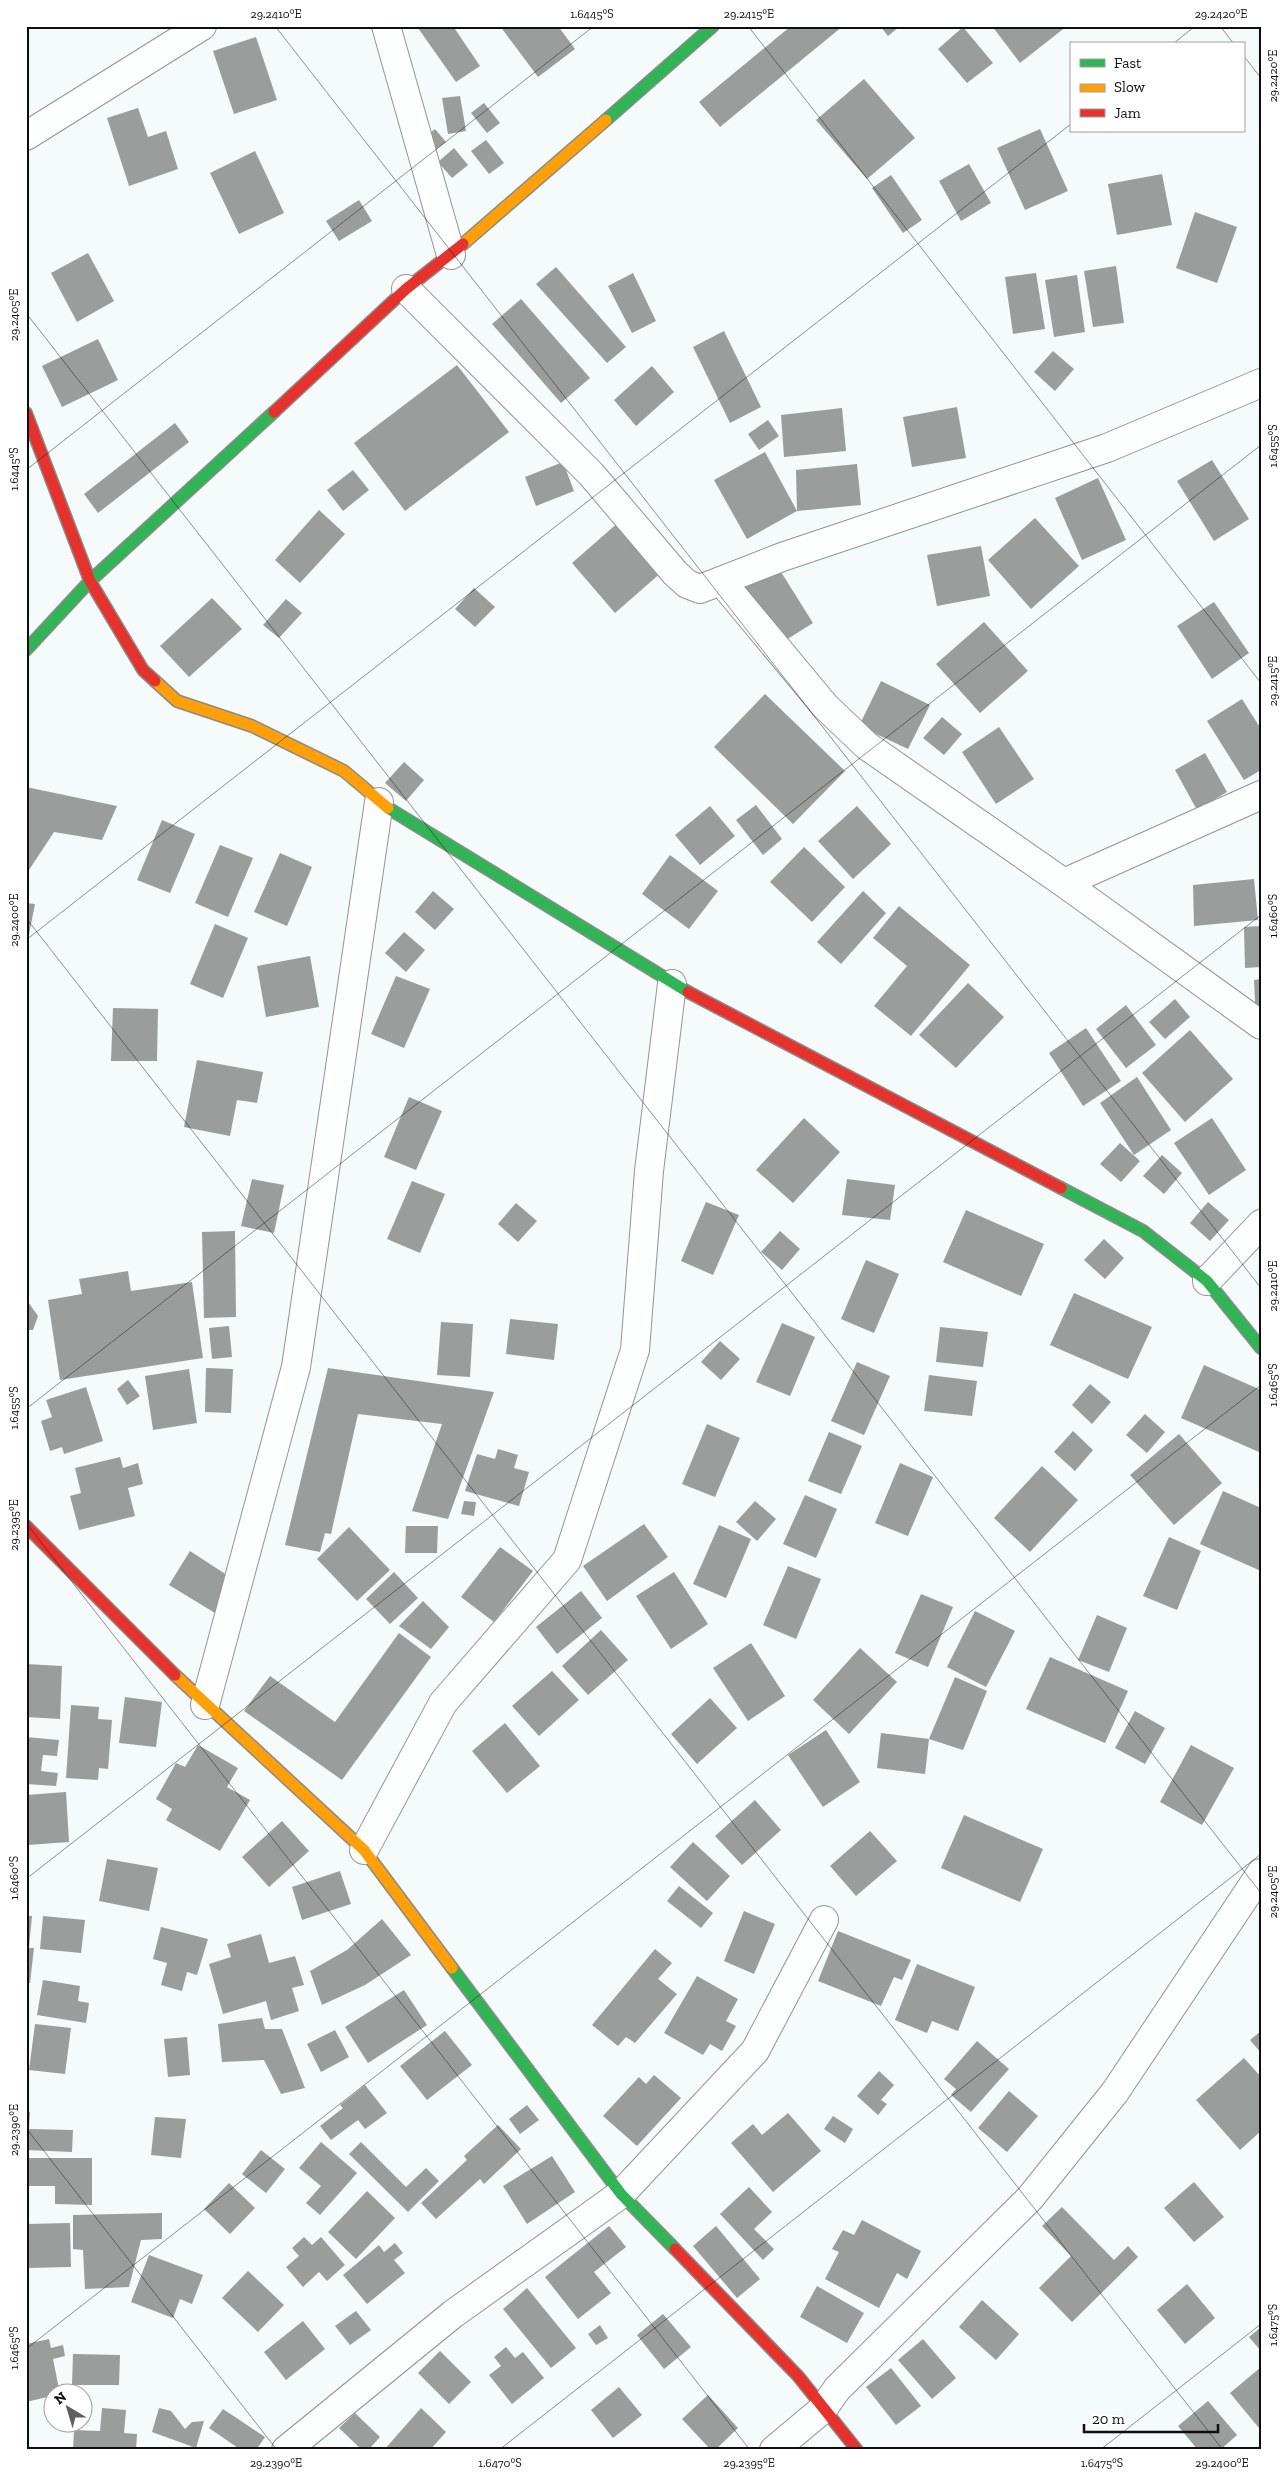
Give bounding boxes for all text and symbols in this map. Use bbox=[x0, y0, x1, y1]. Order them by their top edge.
text: 29.2410°E bbox=[250, 7, 302, 21]
text: 1.6445°S bbox=[570, 7, 614, 21]
text: 29.2415°E bbox=[724, 7, 774, 21]
text: 29.2420°E bbox=[1195, 7, 1247, 21]
legend bbox=[1070, 42, 1244, 132]
text: 29.2420°E bbox=[1266, 50, 1280, 102]
text: Fast bbox=[1114, 54, 1142, 72]
text: Slow bbox=[1114, 78, 1146, 96]
text: Jam bbox=[1114, 104, 1141, 122]
text: 29.2405°E bbox=[7, 289, 21, 341]
text: 1.6455°S bbox=[1266, 424, 1280, 468]
text: 1.6445°S bbox=[7, 447, 21, 491]
text: 29.2415°E bbox=[1266, 656, 1280, 706]
text: 29.2400°E bbox=[7, 893, 21, 947]
text: 1.6460°S bbox=[1266, 894, 1280, 938]
text: 29.2410°E bbox=[1266, 1260, 1280, 1312]
text: 1.6465°S bbox=[1266, 1363, 1280, 1407]
text: 1.6455°S bbox=[7, 1386, 21, 1430]
text: 29.2395°E bbox=[7, 1499, 21, 1551]
text: 1.6460°S bbox=[7, 1856, 21, 1900]
text: 29.2405°E bbox=[1266, 1866, 1280, 1918]
text: 29.2390°E bbox=[7, 2104, 21, 2156]
text: 1.6475°S bbox=[1266, 2304, 1280, 2346]
text: 1.6465°S bbox=[7, 2326, 21, 2370]
north arrow bbox=[42, 2384, 92, 2434]
text: N bbox=[51, 2388, 70, 2408]
scale bar bbox=[1084, 2401, 1218, 2433]
text: 20 m bbox=[1092, 2410, 1125, 2428]
text: 29.2390°E bbox=[250, 2456, 302, 2470]
text: 1.6470°S bbox=[478, 2456, 522, 2470]
text: 29.2395°E bbox=[723, 2456, 775, 2470]
text: 1.6475°S bbox=[1081, 2456, 1123, 2470]
text: 29.2400°E bbox=[1195, 2456, 1249, 2470]

